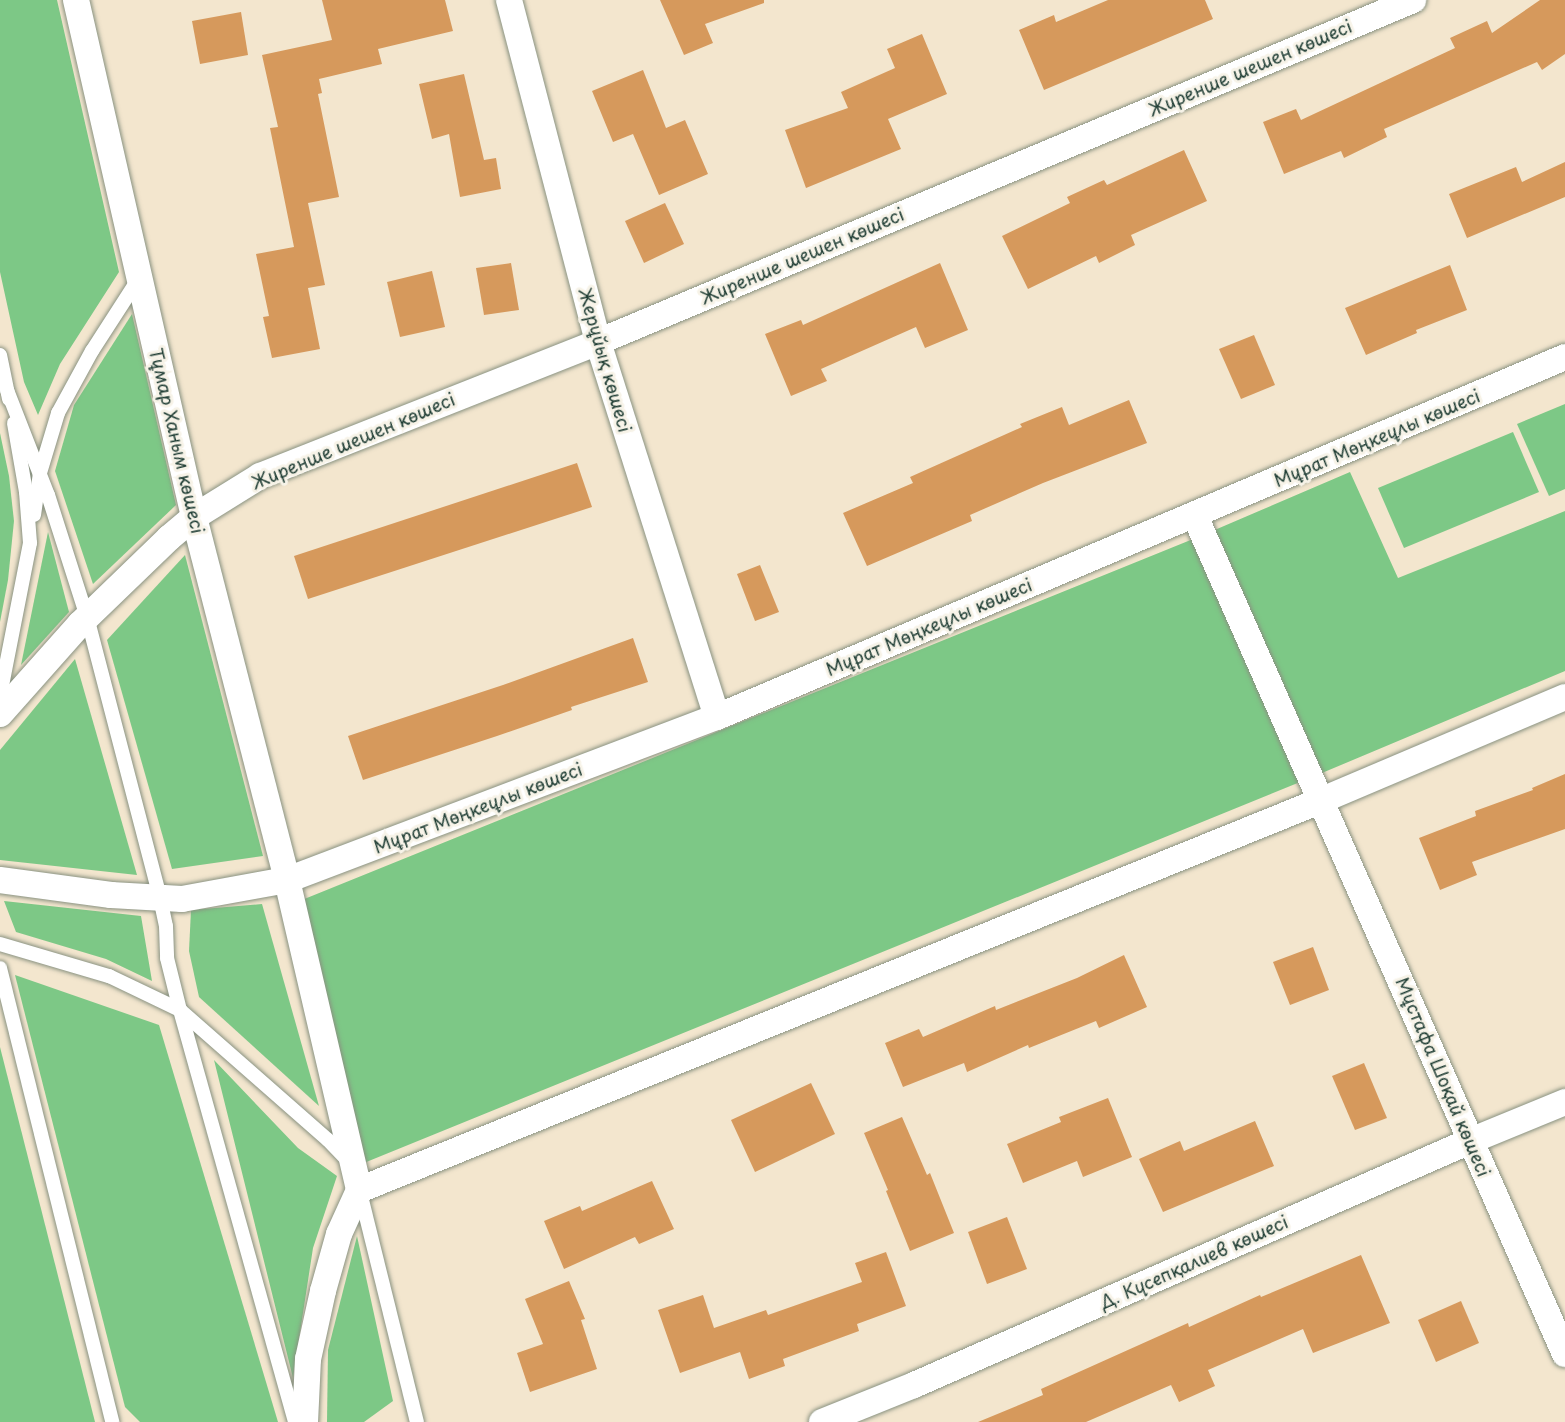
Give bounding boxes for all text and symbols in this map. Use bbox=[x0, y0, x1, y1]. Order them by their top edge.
street label: Жиренше шешен көшесі bbox=[1144, 15, 1356, 121]
street label: Жиренше шешен көшесі bbox=[696, 203, 908, 309]
street label: Жерұйық көшесі bbox=[574, 285, 636, 435]
street label: Тұмар Ханым көшесі bbox=[145, 345, 209, 537]
street label: Мұрат Мөңкеұлы көшесі bbox=[1270, 385, 1484, 491]
street label: Жиренше шешен көшесі bbox=[247, 388, 459, 494]
street label: Мұрат Мөңкеұлы көшесі bbox=[822, 574, 1036, 680]
street label: Мұрат Мөңкеұлы көшесі bbox=[370, 758, 586, 858]
street label: Мұстафа Шоқай көшесі bbox=[1391, 973, 1495, 1181]
street label: Д. Күсепқалиев көшесі bbox=[1096, 1211, 1292, 1313]

